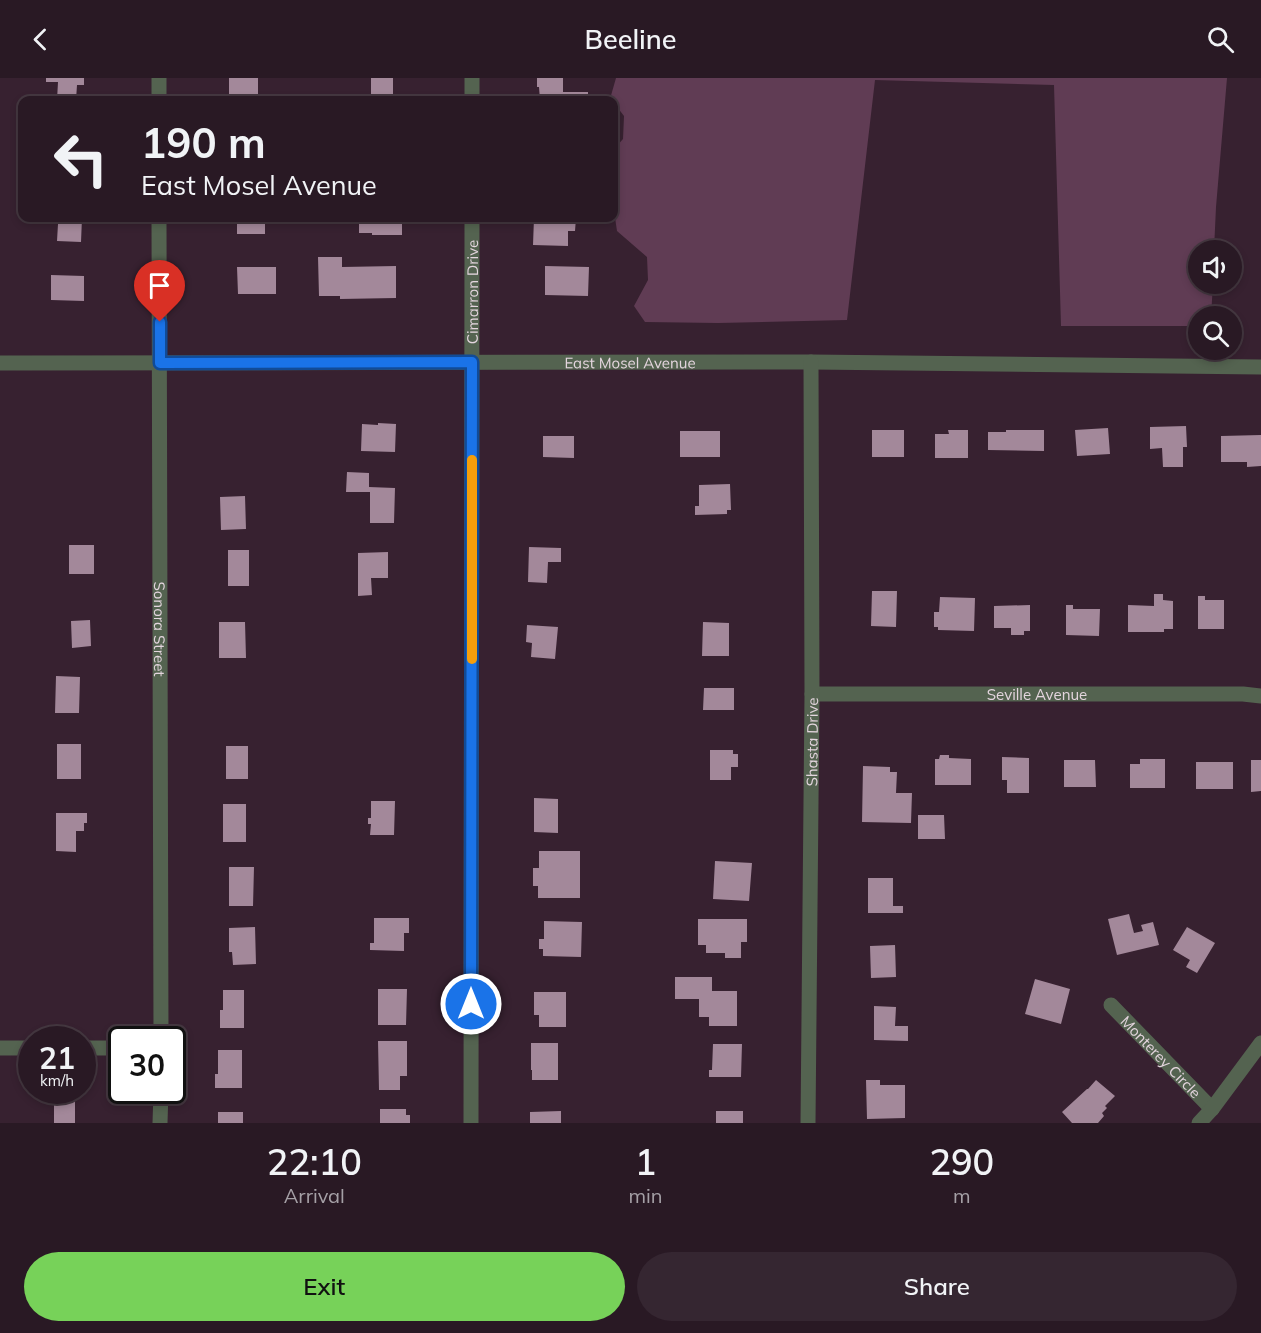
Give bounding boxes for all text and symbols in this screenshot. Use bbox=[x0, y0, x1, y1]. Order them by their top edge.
text: Beeline bbox=[584, 22, 677, 56]
icon: back bbox=[24, 23, 57, 56]
icon: search bbox=[1204, 23, 1237, 56]
text: 190 m bbox=[141, 116, 266, 169]
icon: left bbox=[42, 120, 120, 198]
text: East Mosel Avenue bbox=[141, 168, 377, 202]
street label: Cimarron Drive bbox=[462, 240, 481, 344]
map controls bbox=[1188, 240, 1242, 360]
button: sound bbox=[1188, 240, 1242, 294]
pin bbox=[134, 260, 185, 322]
icon: arrive bbox=[143, 269, 176, 302]
button: search bbox=[1188, 306, 1242, 360]
street label: East Mosel Avenue bbox=[564, 353, 696, 372]
street label: Sonora Street bbox=[150, 581, 170, 677]
street label: Seville Avenue bbox=[987, 685, 1087, 704]
street label: Shasta Drive bbox=[802, 697, 821, 787]
position arrow bbox=[439, 972, 503, 1036]
street label: Monterey Circle bbox=[1117, 1012, 1205, 1102]
speed limit sign: 30 bbox=[108, 1026, 186, 1104]
text: 21 bbox=[39, 1039, 75, 1077]
text: km/h bbox=[40, 1071, 74, 1090]
text: 22:10 bbox=[267, 1139, 362, 1184]
text: 1 bbox=[635, 1139, 656, 1184]
text: 290 bbox=[929, 1139, 994, 1184]
text: Arrival bbox=[284, 1183, 345, 1208]
text: min bbox=[629, 1183, 663, 1208]
text: m bbox=[953, 1183, 971, 1208]
button: Exit bbox=[24, 1252, 625, 1321]
button: Share bbox=[637, 1252, 1237, 1321]

